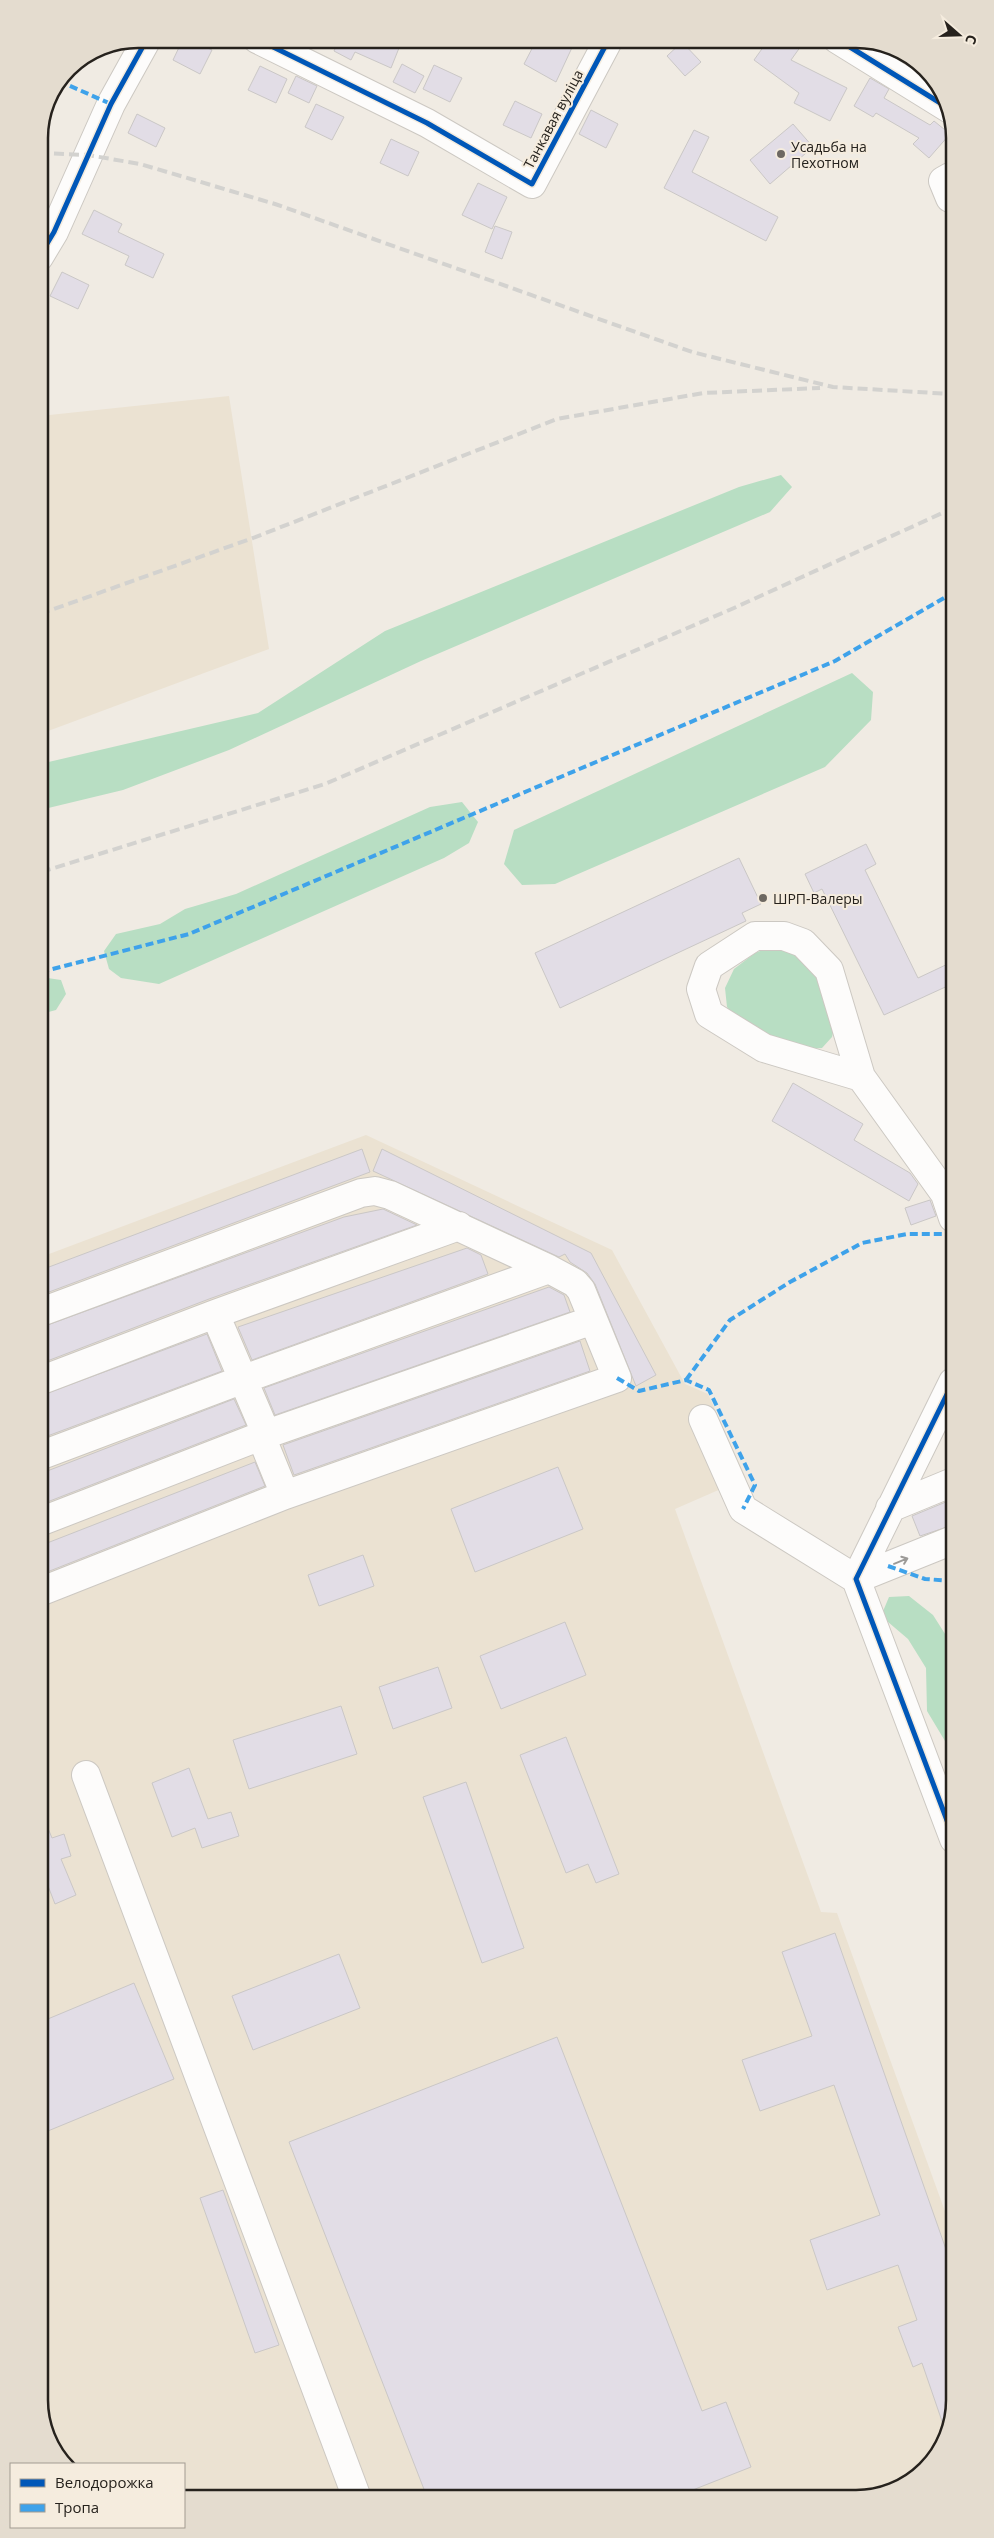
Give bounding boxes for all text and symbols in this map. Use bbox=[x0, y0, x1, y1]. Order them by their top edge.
north arrow bbox=[934, 10, 984, 60]
text: С bbox=[961, 32, 982, 47]
street label: Танкавая вуліца bbox=[519, 66, 587, 172]
place label: Усадьба на Пехотном bbox=[791, 137, 867, 172]
marker: Усадьба на Пехотном bbox=[775, 148, 787, 160]
place label: ШРП-Валеры bbox=[773, 889, 863, 908]
marker: ШРП-Валеры bbox=[757, 892, 769, 904]
one-way arrow bbox=[893, 1556, 908, 1565]
legend bbox=[10, 2463, 185, 2528]
text: Велодорожка bbox=[55, 2472, 154, 2492]
text: Тропа bbox=[55, 2497, 99, 2517]

